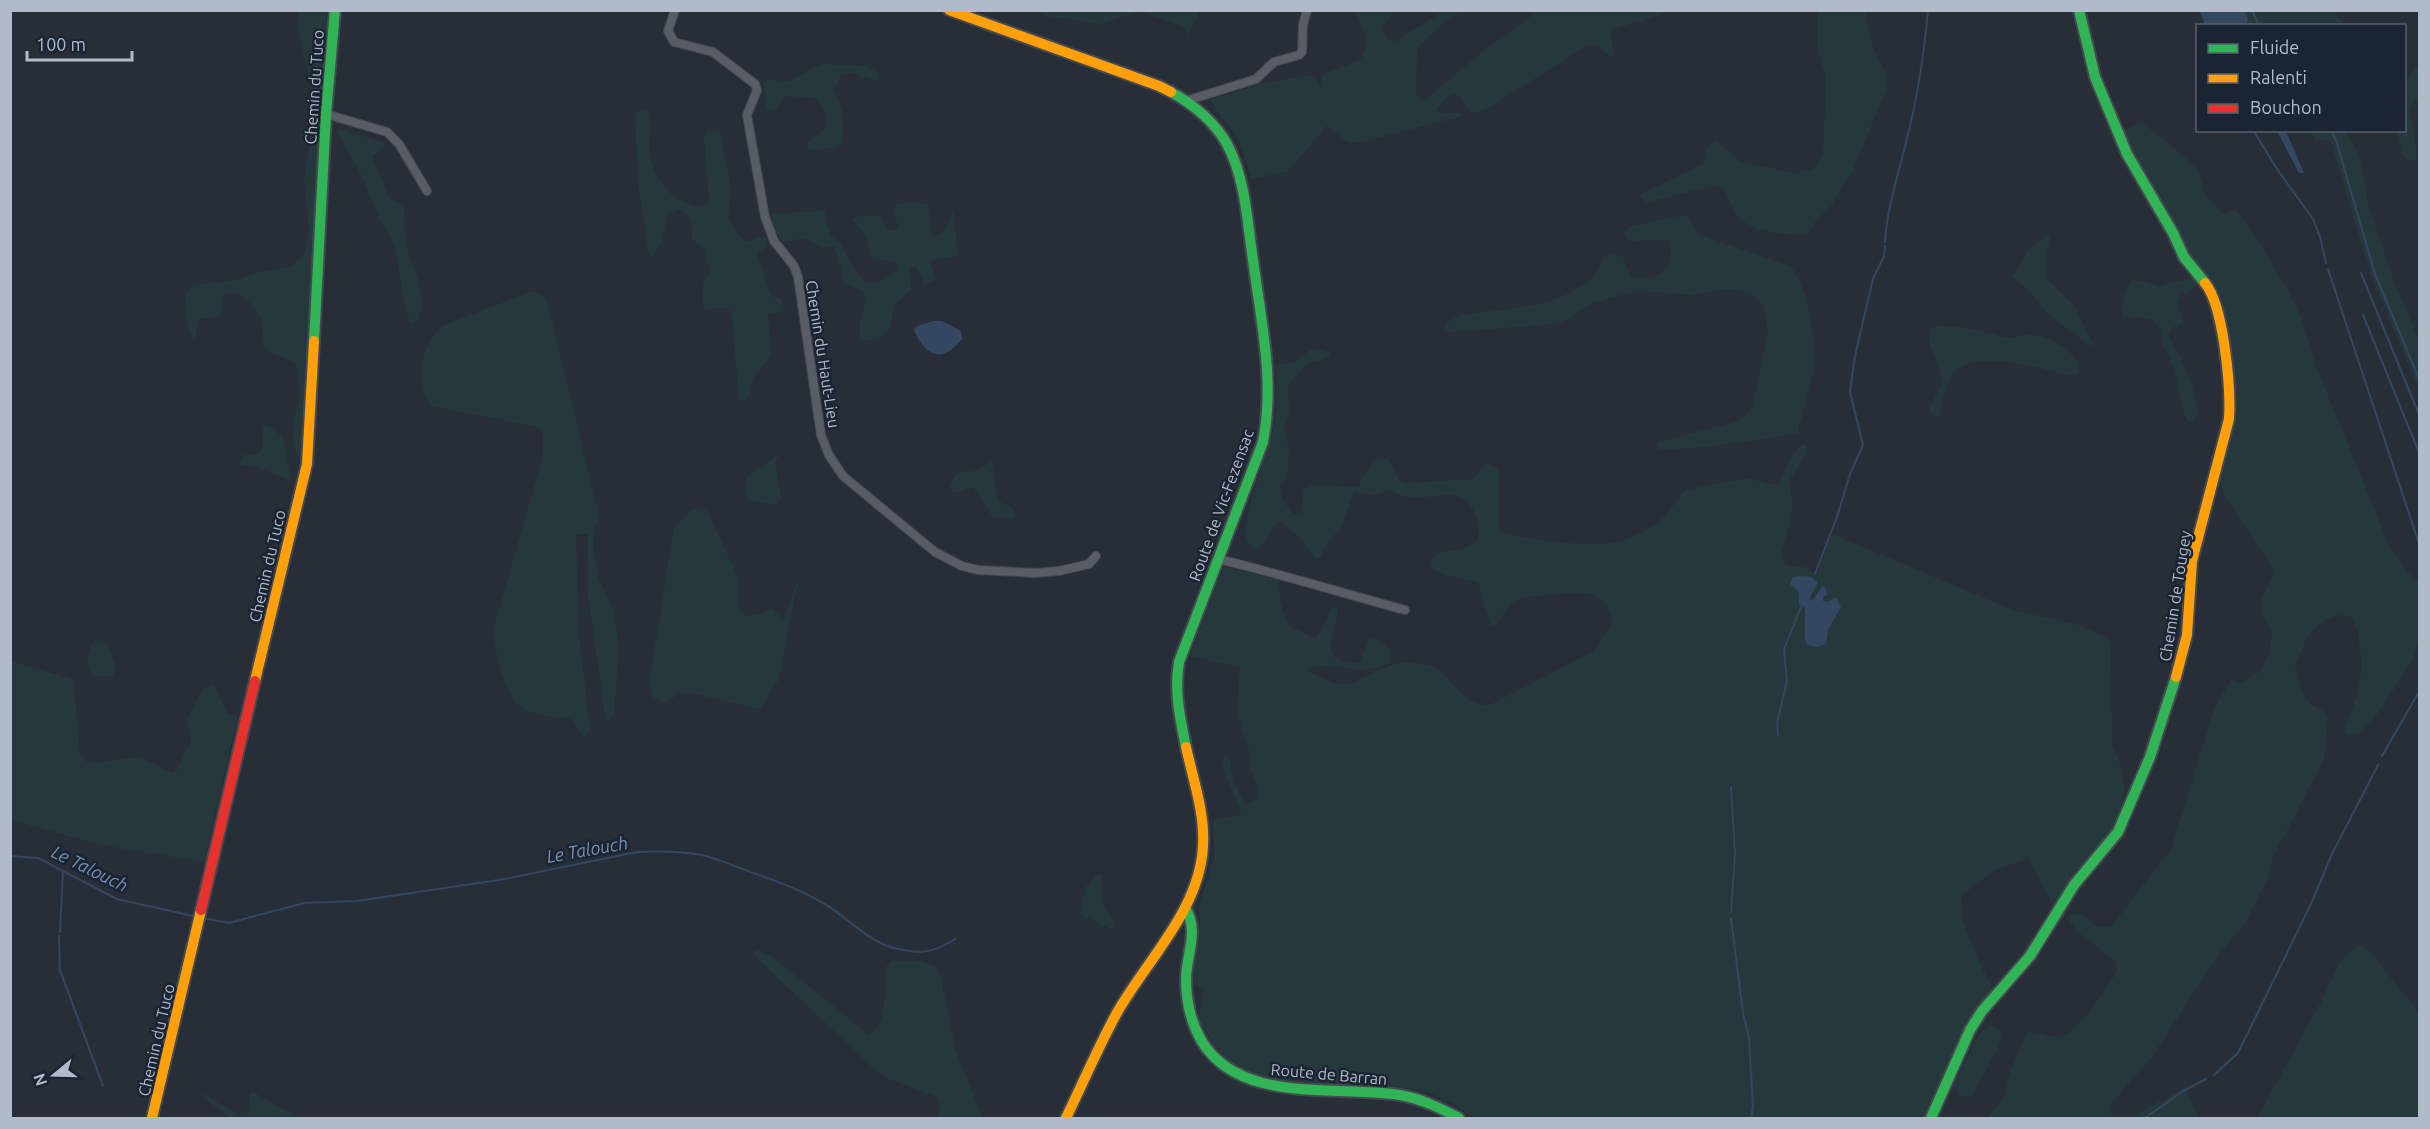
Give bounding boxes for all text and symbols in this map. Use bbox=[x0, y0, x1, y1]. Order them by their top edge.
scale bar bbox=[27, 24, 132, 62]
legend bbox=[2196, 24, 2406, 132]
street label: Chemin du Tuco bbox=[301, 29, 327, 145]
text: 100 m bbox=[36, 34, 86, 54]
text: Fluide bbox=[2250, 37, 2299, 57]
text: Ralenti bbox=[2250, 67, 2307, 87]
text: Bouchon bbox=[2250, 97, 2322, 117]
street label: Chemin du Haut-Lieu bbox=[802, 279, 844, 429]
street label: Route de Vic-Fezensac bbox=[1185, 426, 1257, 583]
street label: Chemin du Tuco bbox=[245, 508, 289, 624]
street label: Chemin de Tougey bbox=[2156, 529, 2194, 663]
water label: Le Talouch bbox=[545, 832, 629, 866]
water label: Le Talouch bbox=[49, 841, 131, 895]
street label: Chemin du Tuco bbox=[134, 982, 178, 1098]
north arrow bbox=[24, 1045, 84, 1105]
street label: Route de Barran bbox=[1270, 1060, 1388, 1088]
text: N bbox=[29, 1071, 50, 1088]

